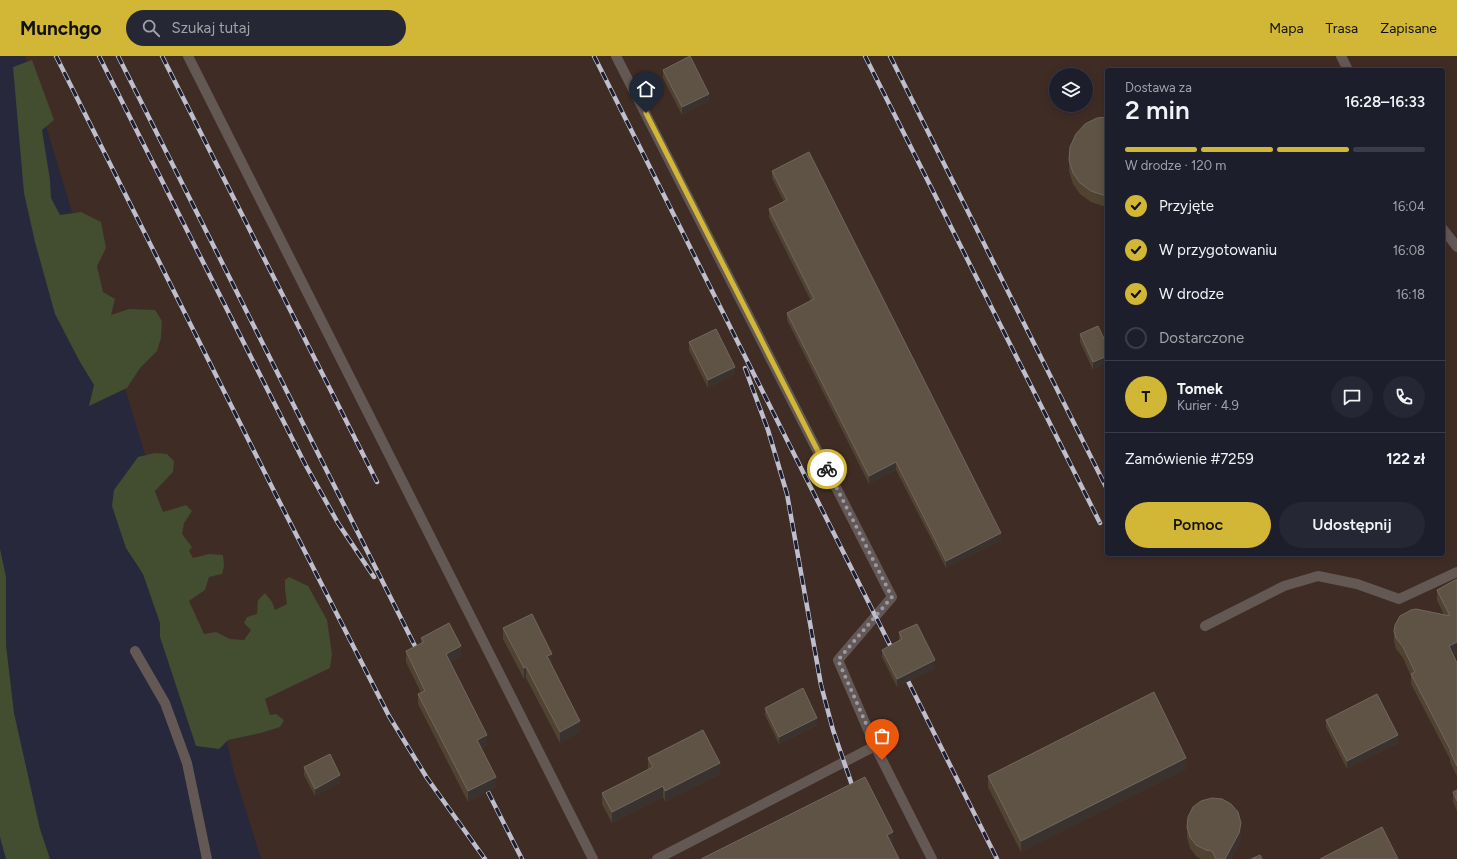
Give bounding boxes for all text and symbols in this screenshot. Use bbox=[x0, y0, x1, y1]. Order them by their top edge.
search box bbox=[126, 10, 406, 46]
text: Munchgo bbox=[20, 17, 102, 40]
icon: search bbox=[140, 17, 162, 39]
text: Szukaj tutaj bbox=[172, 19, 250, 37]
text: Mapa bbox=[1269, 20, 1304, 37]
text: Trasa bbox=[1326, 20, 1358, 37]
text: Zapisane bbox=[1380, 20, 1437, 37]
map controls bbox=[1049, 68, 1093, 112]
button: layers bbox=[1049, 68, 1093, 112]
pin bbox=[629, 72, 663, 113]
icon: home bbox=[635, 78, 657, 100]
text: Dostawa za bbox=[1125, 80, 1192, 95]
text: 16:28–16:33 bbox=[1344, 93, 1425, 111]
text: 2 min bbox=[1125, 94, 1190, 126]
text: W drodze · 120 m bbox=[1125, 158, 1226, 173]
icon: check bbox=[1125, 195, 1147, 217]
text: Przyjęte bbox=[1159, 197, 1214, 215]
text: 16:04 bbox=[1393, 199, 1425, 214]
icon: check bbox=[1125, 239, 1147, 261]
text: W przygotowaniu bbox=[1159, 241, 1277, 259]
text: 16:08 bbox=[1393, 243, 1425, 258]
icon: check bbox=[1125, 283, 1147, 305]
text: W drodze bbox=[1159, 285, 1224, 303]
text: 16:18 bbox=[1396, 287, 1425, 302]
text: Dostarczone bbox=[1159, 329, 1244, 347]
button: chat bbox=[1331, 376, 1373, 418]
button: phone bbox=[1383, 376, 1425, 418]
text: Tomek bbox=[1177, 380, 1223, 398]
text: T bbox=[1142, 388, 1150, 406]
text: Kurier · 4.9 bbox=[1177, 398, 1239, 413]
courier bbox=[807, 449, 847, 489]
text: Zamówienie #7259 bbox=[1125, 450, 1254, 468]
text: 122 zł bbox=[1386, 450, 1425, 468]
icon: bike bbox=[816, 458, 838, 480]
button: Pomoc bbox=[1125, 502, 1271, 548]
button: Udostępnij bbox=[1279, 502, 1425, 548]
pin bbox=[865, 719, 899, 760]
icon: bag bbox=[871, 725, 893, 747]

